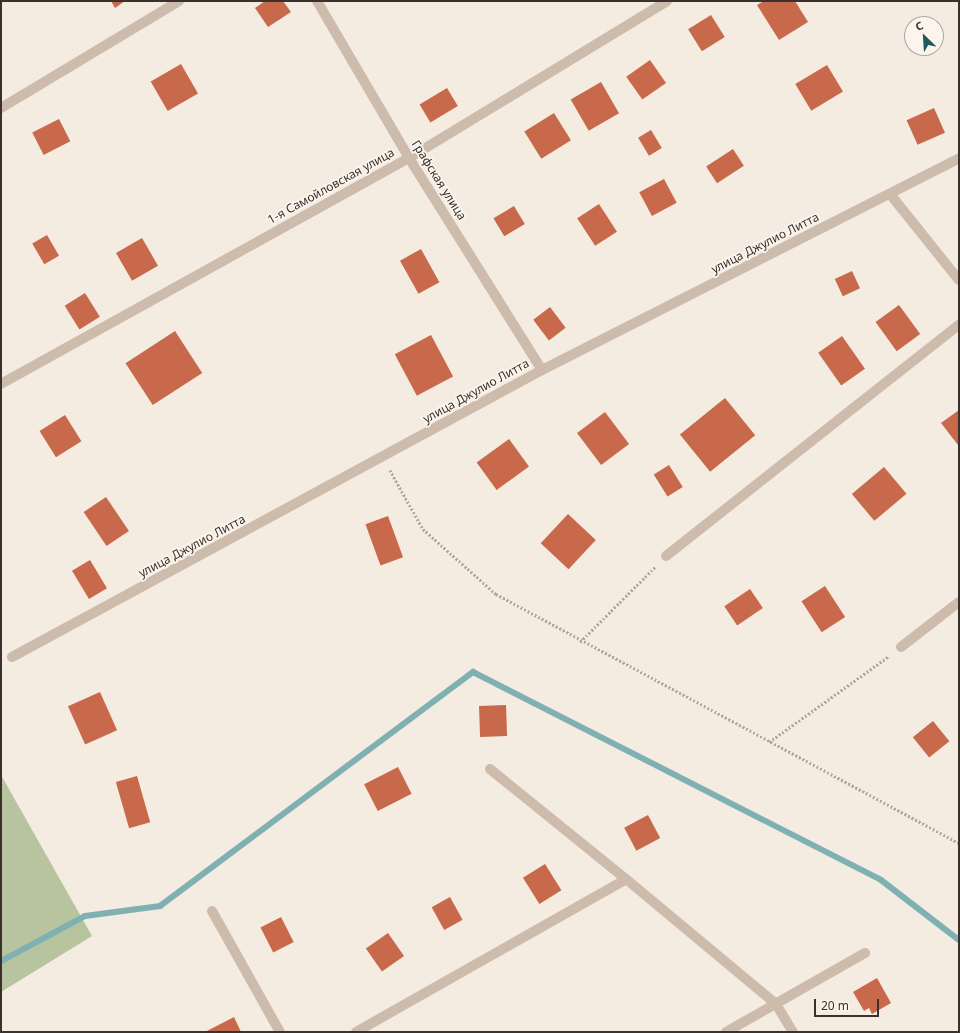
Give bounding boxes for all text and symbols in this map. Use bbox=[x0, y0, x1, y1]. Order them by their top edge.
north arrow bbox=[904, 16, 944, 56]
text: С bbox=[913, 17, 926, 34]
street label: Графская улица bbox=[409, 137, 469, 223]
street label: 1-я Самойловская улица bbox=[265, 145, 397, 227]
street label: улица Джулио Литта bbox=[709, 210, 821, 276]
street label: улица Джулио Литта bbox=[421, 356, 531, 426]
street label: улица Джулио Литта bbox=[136, 512, 248, 580]
scale bar bbox=[816, 991, 881, 1017]
text: 20 m bbox=[821, 997, 849, 1014]

